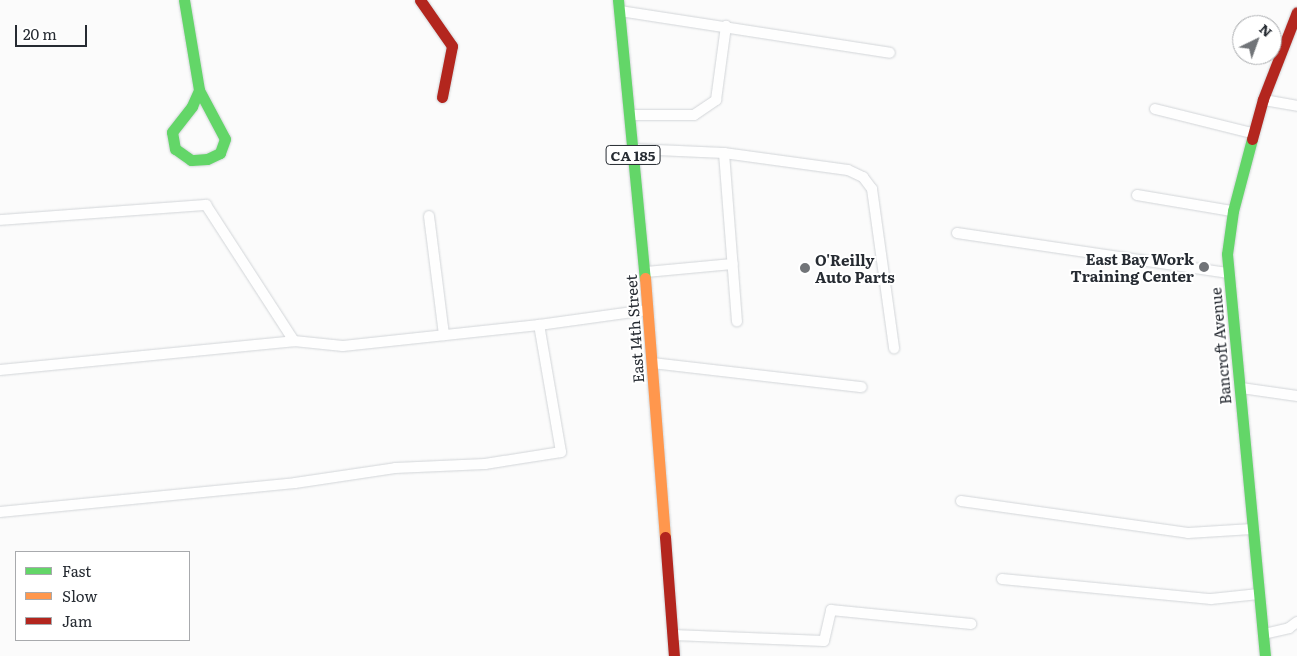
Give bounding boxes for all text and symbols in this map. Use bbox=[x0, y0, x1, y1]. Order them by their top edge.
scale bar bbox=[18, 15, 90, 47]
north arrow bbox=[1232, 15, 1282, 65]
text: N bbox=[1255, 18, 1277, 41]
text: 20 m bbox=[23, 22, 57, 45]
road number: CA 185 bbox=[606, 144, 660, 166]
place label: East Bay Work Training Center bbox=[1071, 249, 1194, 284]
place label: O'Reilly Auto Parts bbox=[815, 250, 895, 285]
marker: East Bay Work Training Center bbox=[1198, 261, 1210, 273]
marker: O'Reilly Auto Parts bbox=[799, 262, 811, 274]
street label: East 14th Street bbox=[621, 274, 647, 384]
street label: Bancroft Avenue bbox=[1206, 287, 1234, 405]
legend bbox=[15, 551, 190, 641]
text: Fast bbox=[62, 559, 91, 582]
text: Slow bbox=[62, 584, 97, 607]
text: Jam bbox=[62, 609, 92, 632]

